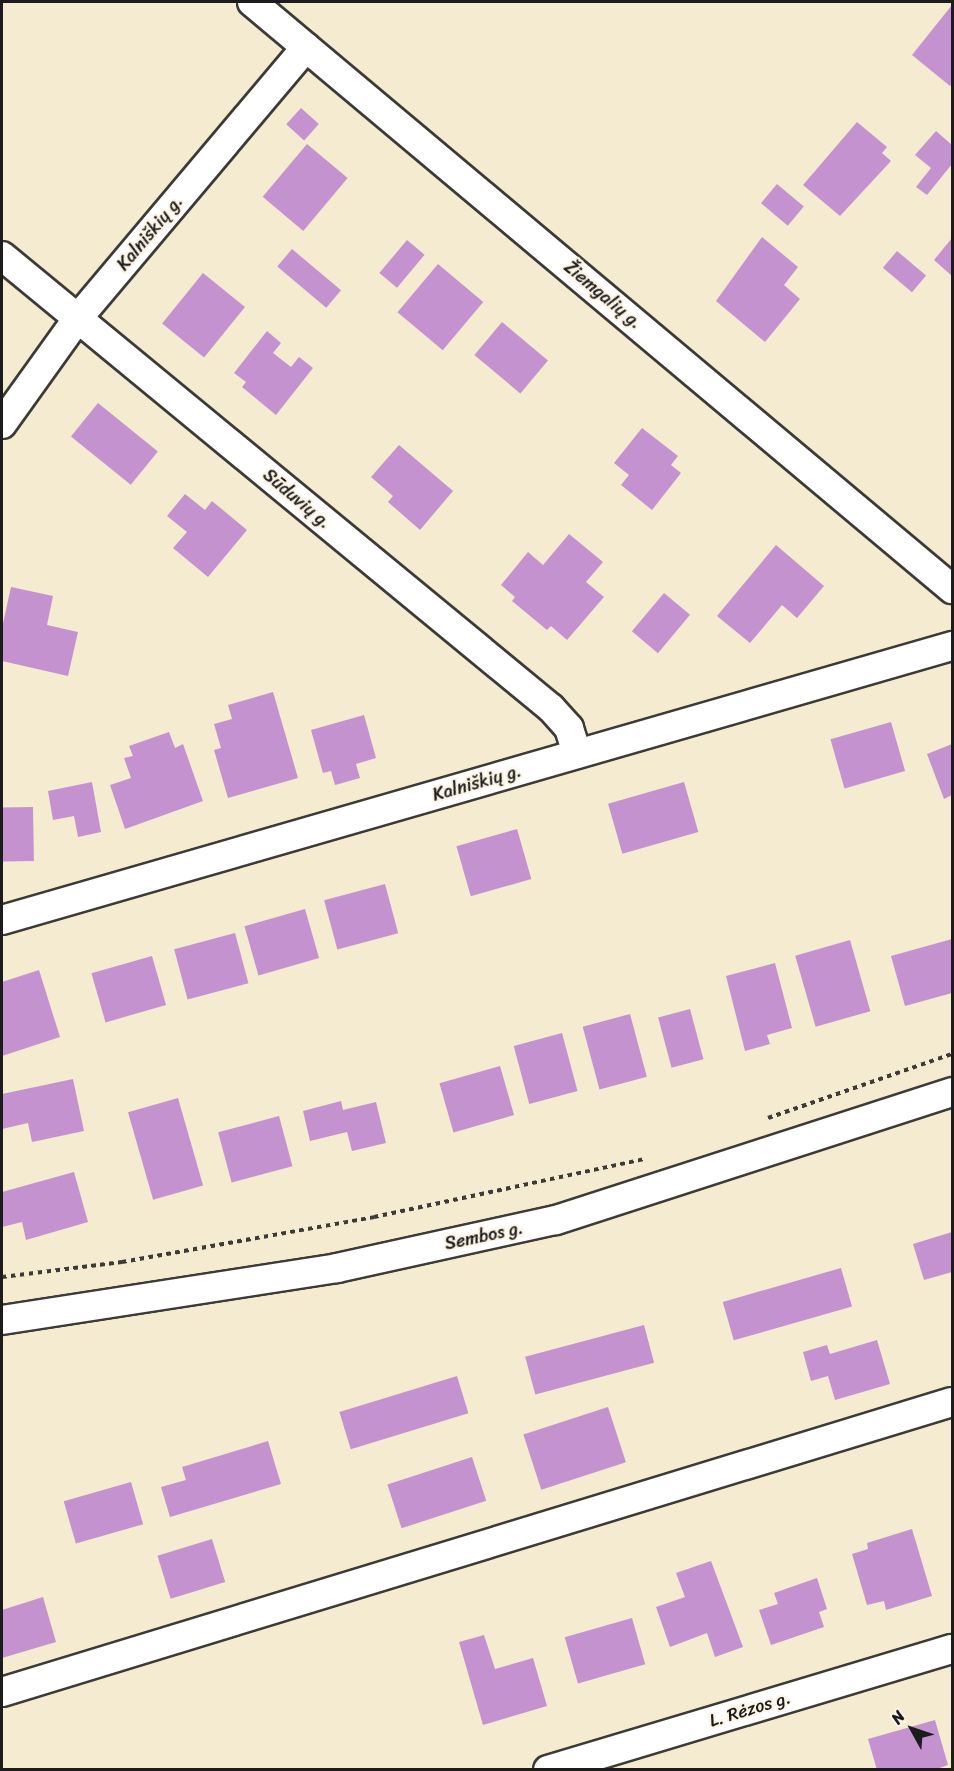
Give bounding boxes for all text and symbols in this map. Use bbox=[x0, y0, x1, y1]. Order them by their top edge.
street label: Kalniškių g. bbox=[112, 191, 188, 275]
street label: Žiemgalių g. bbox=[560, 256, 646, 334]
street label: Sūduvių g. bbox=[259, 464, 335, 534]
street label: Kalniškių g. bbox=[430, 760, 524, 806]
street label: Sembos g. bbox=[443, 1217, 525, 1255]
street label: L. Rėzos g. bbox=[707, 1686, 793, 1732]
north arrow bbox=[882, 1699, 942, 1759]
text: N bbox=[883, 1704, 913, 1731]

